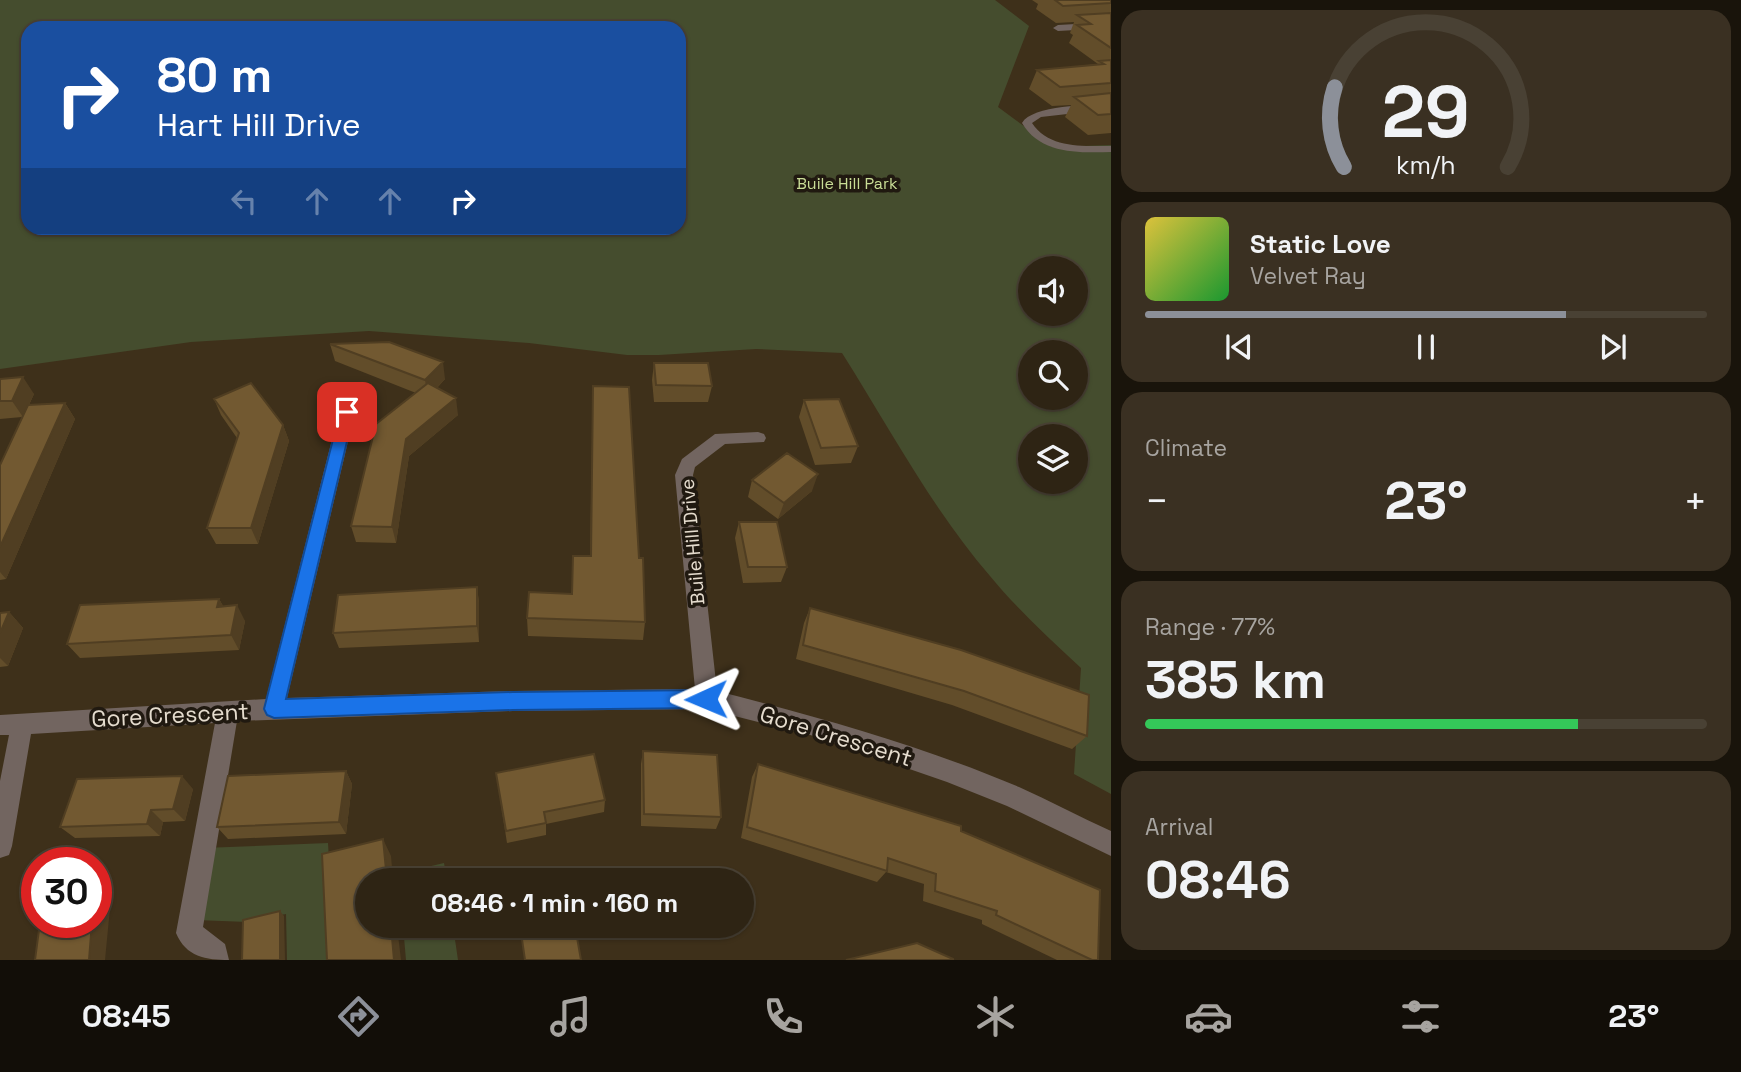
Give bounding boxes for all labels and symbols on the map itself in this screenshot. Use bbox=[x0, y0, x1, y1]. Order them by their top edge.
park label: Buile Hill Park bbox=[796, 173, 898, 194]
pin bbox=[317, 382, 377, 442]
street label: Buile Hill Drive bbox=[675, 478, 710, 606]
position arrow bbox=[669, 662, 743, 736]
street label: Gore Crescent bbox=[90, 696, 250, 734]
street label: Gore Crescent bbox=[756, 699, 916, 773]
speed limit sign: 30 bbox=[21, 847, 112, 938]

